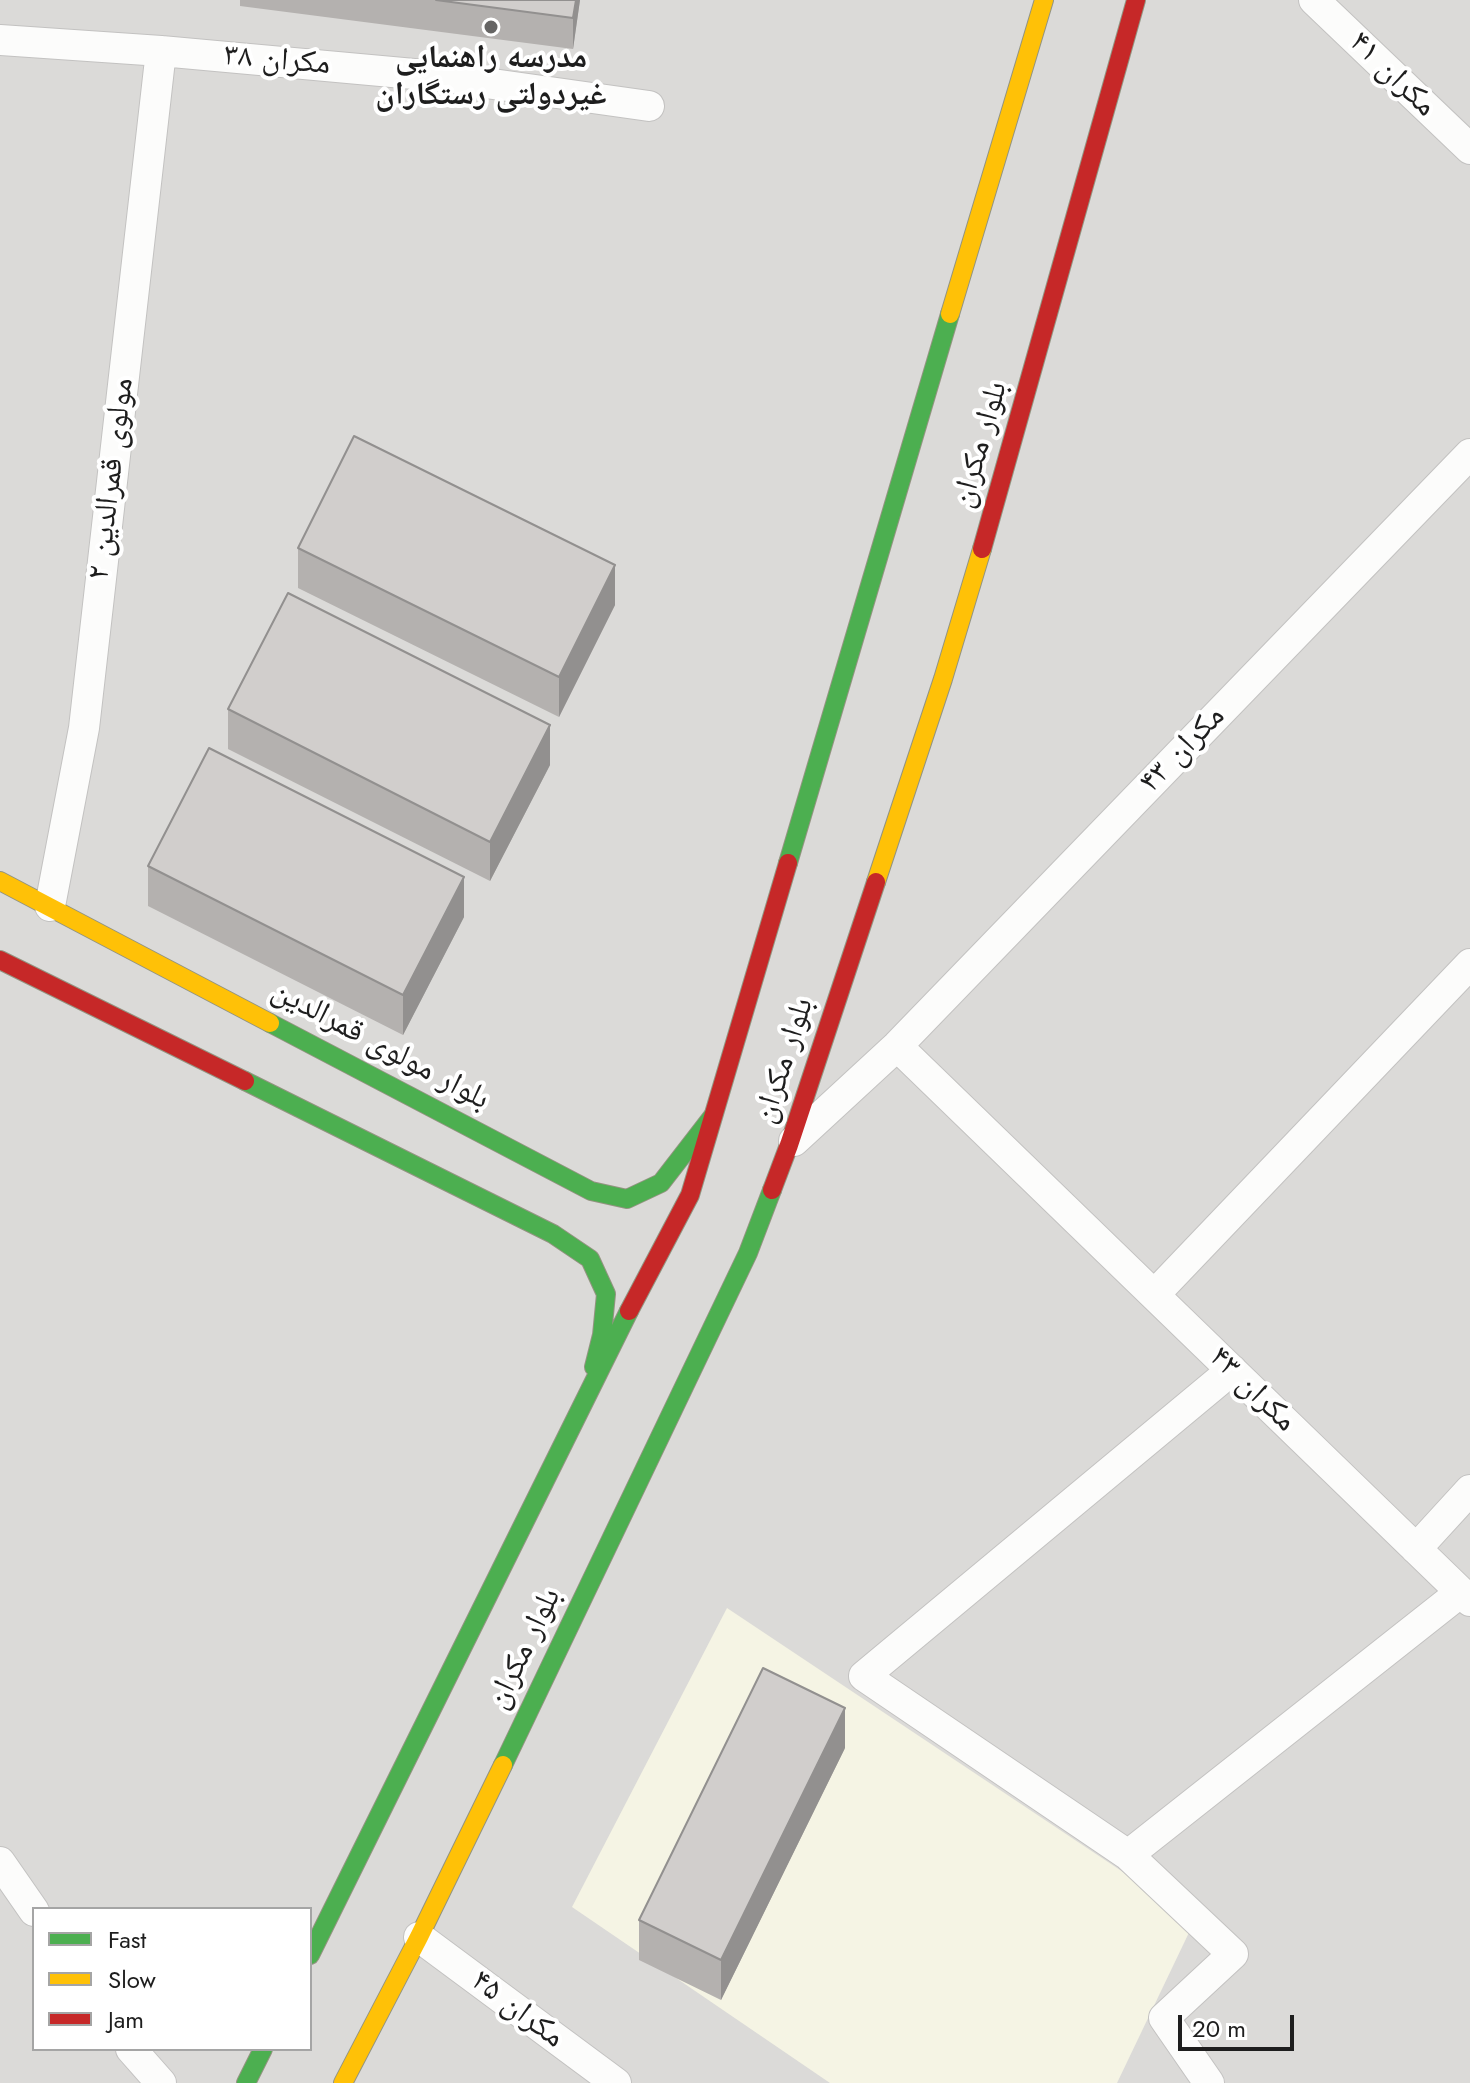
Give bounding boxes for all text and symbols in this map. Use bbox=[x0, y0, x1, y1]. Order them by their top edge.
marker: مدرسه راهنمایی غیردولتی رستگاران bbox=[482, 18, 500, 36]
street label: مکران ۴۱ bbox=[1340, 24, 1444, 126]
street label: مکران ۳۸ bbox=[222, 37, 332, 85]
place label: مدرسه راهنمایی غیردولتی رستگاران bbox=[375, 40, 607, 115]
street label: مولوی قمرالدین ۲ bbox=[81, 376, 143, 582]
street label: بلوار مکران bbox=[945, 377, 1017, 513]
street label: مکران ۴۳ bbox=[1132, 698, 1234, 802]
street label: بلوار مولوی قمرالدین bbox=[265, 973, 495, 1119]
street label: بلوار مکران bbox=[747, 993, 823, 1129]
street label: مکران ۴۳ bbox=[1200, 1339, 1304, 1441]
street label: بلوار مکران bbox=[479, 1582, 571, 1716]
legend bbox=[32, 1907, 312, 2051]
text: Fast bbox=[108, 1922, 146, 1957]
text: Slow bbox=[108, 1962, 156, 1997]
street label: مکران ۴۵ bbox=[463, 1962, 571, 2058]
scale bar bbox=[1182, 1999, 1298, 2049]
text: Jam bbox=[108, 2002, 144, 2037]
text: 20 m bbox=[1192, 2011, 1246, 2046]

